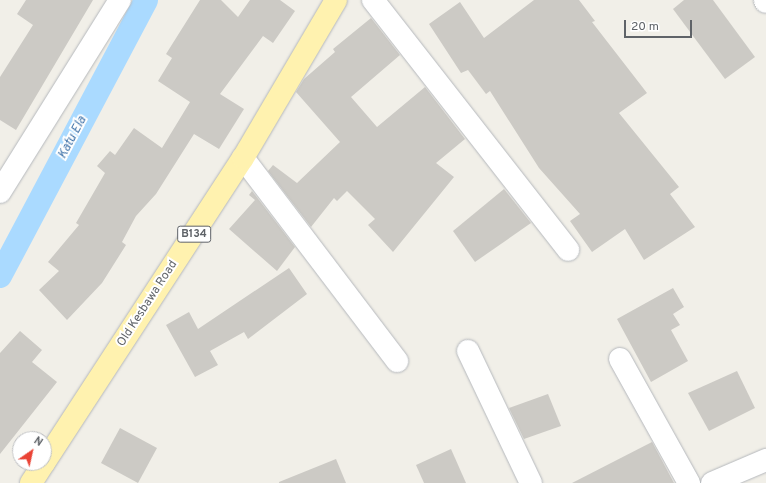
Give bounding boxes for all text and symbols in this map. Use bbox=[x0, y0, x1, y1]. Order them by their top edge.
scale bar bbox=[626, 12, 694, 38]
text: 20 m bbox=[631, 19, 659, 35]
water label: Katu Ela bbox=[55, 114, 91, 162]
road number: B134 bbox=[177, 225, 211, 243]
street label: Old Kesbawa Road bbox=[115, 258, 181, 350]
north arrow bbox=[12, 431, 52, 471]
text: N bbox=[31, 434, 45, 450]

